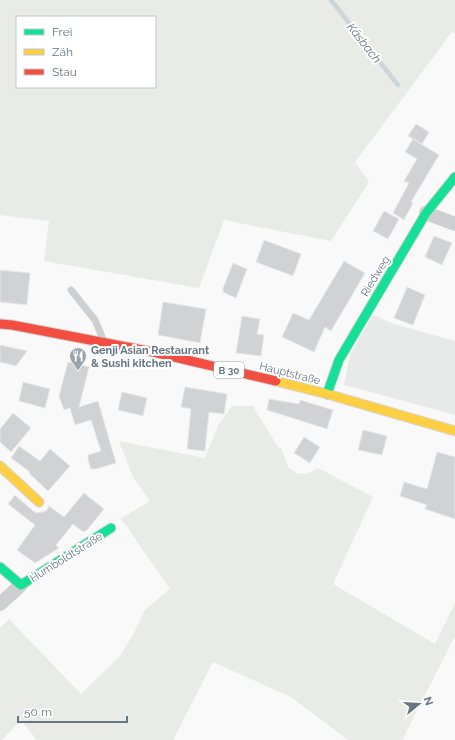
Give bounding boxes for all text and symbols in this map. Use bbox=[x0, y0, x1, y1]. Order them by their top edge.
legend bbox=[16, 16, 156, 88]
water label: Käsbach bbox=[344, 20, 384, 66]
text: Frei bbox=[52, 25, 72, 39]
text: Zäh bbox=[52, 45, 73, 59]
text: Stau bbox=[52, 65, 77, 79]
street label: Riedweg bbox=[358, 254, 393, 299]
place label: Genji Asian Restaurant & Sushi kitchen bbox=[91, 344, 210, 370]
restaurant icon: Genji Asian Restaurant & Sushi kitchen bbox=[68, 346, 88, 371]
street label: Hauptstraße bbox=[258, 360, 322, 387]
road number: B 30 bbox=[214, 362, 244, 378]
street label: Humboldtstraße bbox=[28, 530, 105, 585]
north arrow bbox=[399, 684, 439, 724]
text: N bbox=[421, 695, 436, 707]
scale bar bbox=[18, 698, 127, 724]
text: 50 m bbox=[24, 705, 52, 719]

